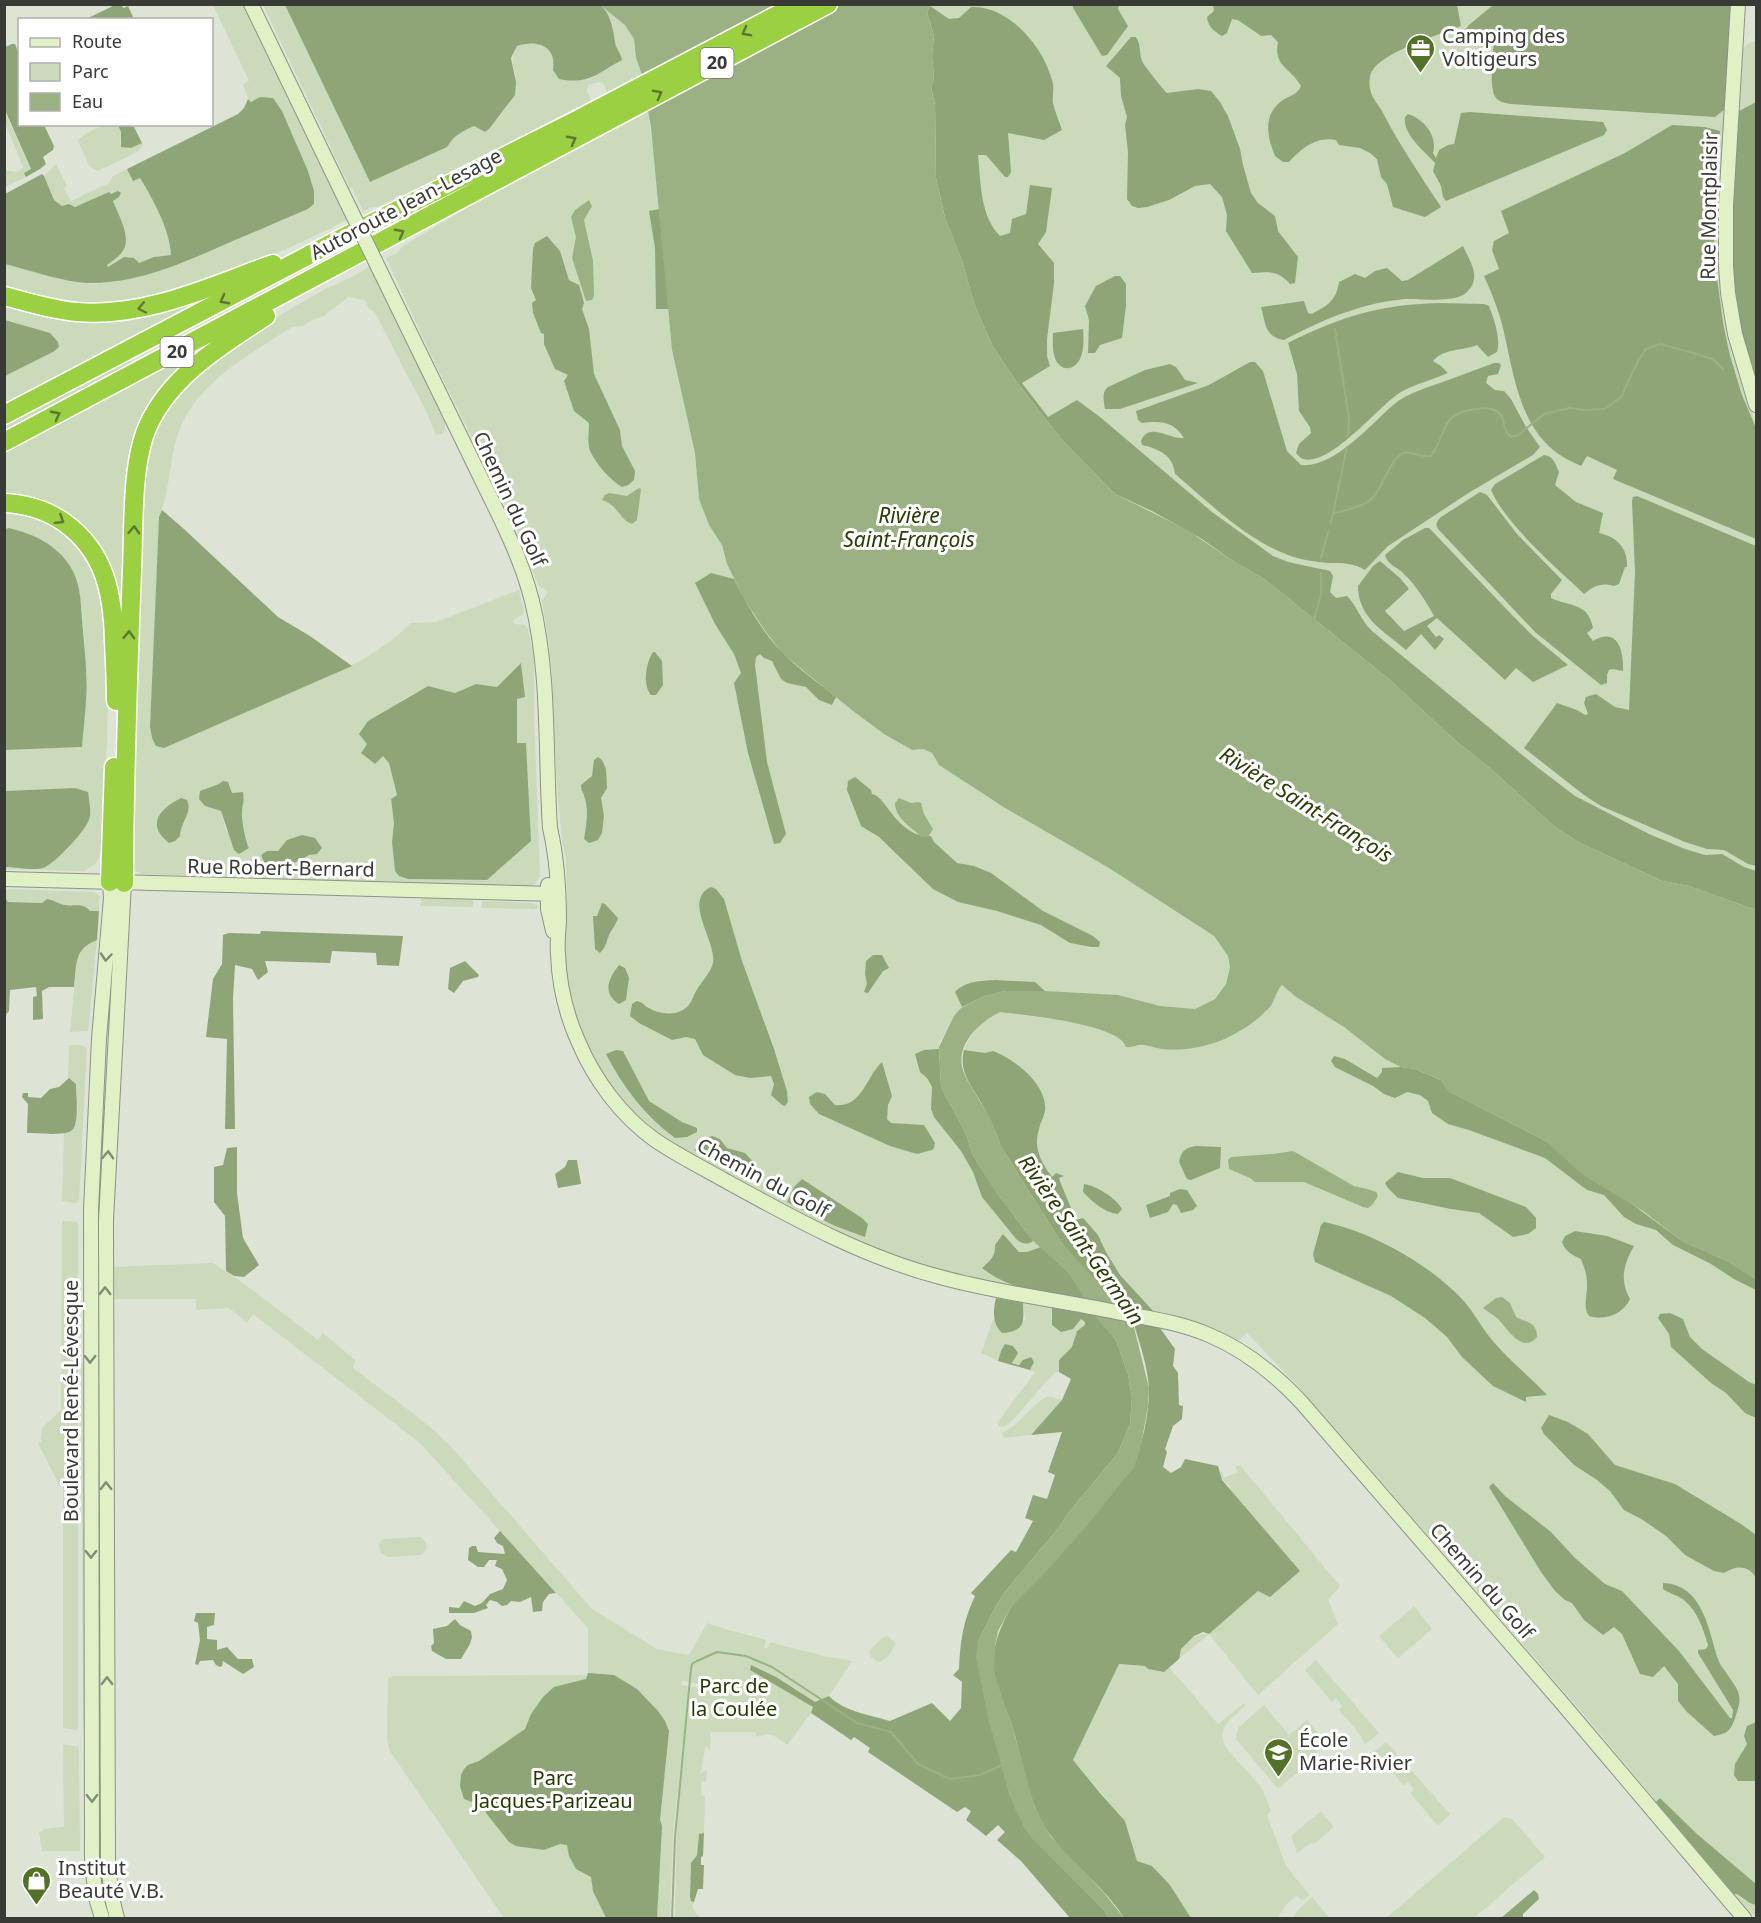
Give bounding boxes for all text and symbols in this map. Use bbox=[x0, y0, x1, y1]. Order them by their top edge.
legend bbox=[18, 18, 213, 126]
place label: Camping des Voltigeurs bbox=[1442, 22, 1565, 72]
one-way arrow bbox=[741, 24, 752, 36]
text: Route bbox=[72, 29, 122, 53]
office icon: Camping des Voltigeurs bbox=[1405, 32, 1437, 74]
road number: 20 bbox=[700, 48, 734, 78]
text: Parc bbox=[72, 59, 109, 83]
text: Eau bbox=[72, 89, 103, 113]
one-way arrow bbox=[652, 90, 662, 101]
street label: Rue Montplaisir bbox=[1694, 132, 1723, 280]
one-way arrow bbox=[566, 136, 576, 147]
street label: Autoroute Jean-Lesage bbox=[305, 142, 506, 266]
one-way arrow bbox=[394, 229, 405, 240]
one-way arrow bbox=[220, 293, 231, 304]
one-way arrow bbox=[137, 300, 147, 313]
road number: 20 bbox=[160, 337, 194, 367]
one-way arrow bbox=[50, 411, 61, 422]
street label: Chemin du Golf bbox=[467, 427, 554, 572]
water label: Rivière Saint-François bbox=[843, 501, 975, 553]
one-way arrow bbox=[54, 513, 64, 525]
one-way arrow bbox=[127, 526, 140, 535]
one-way arrow bbox=[123, 631, 136, 640]
water label: Rivière Saint-François bbox=[1215, 740, 1398, 869]
street label: Rue Robert-Bernard bbox=[187, 852, 375, 883]
one-way arrow bbox=[100, 952, 113, 961]
street label: Chemin du Golf bbox=[692, 1131, 835, 1224]
water label: Rivière Saint-Germain bbox=[1013, 1149, 1151, 1330]
one-way arrow bbox=[102, 1150, 115, 1159]
street label: Boulevard René-Lévesque bbox=[57, 1280, 84, 1522]
one-way arrow bbox=[99, 1287, 111, 1296]
one-way arrow bbox=[84, 1354, 96, 1363]
one-way arrow bbox=[100, 1482, 112, 1491]
street label: Chemin du Golf bbox=[1424, 1517, 1541, 1646]
one-way arrow bbox=[85, 1549, 97, 1558]
park label: Parc de la Coulée bbox=[691, 1672, 777, 1722]
one-way arrow bbox=[101, 1677, 113, 1686]
place label: École Marie-Rivier bbox=[1299, 1726, 1412, 1776]
school or university icon: École Marie-Rivier bbox=[1262, 1736, 1294, 1778]
park label: Parc Jacques-Parizeau bbox=[471, 1764, 633, 1814]
one-way arrow bbox=[86, 1793, 98, 1802]
place label: Institut Beauté V.B. bbox=[58, 1854, 164, 1904]
shop icon: Institut Beauté V.B. bbox=[21, 1864, 53, 1906]

